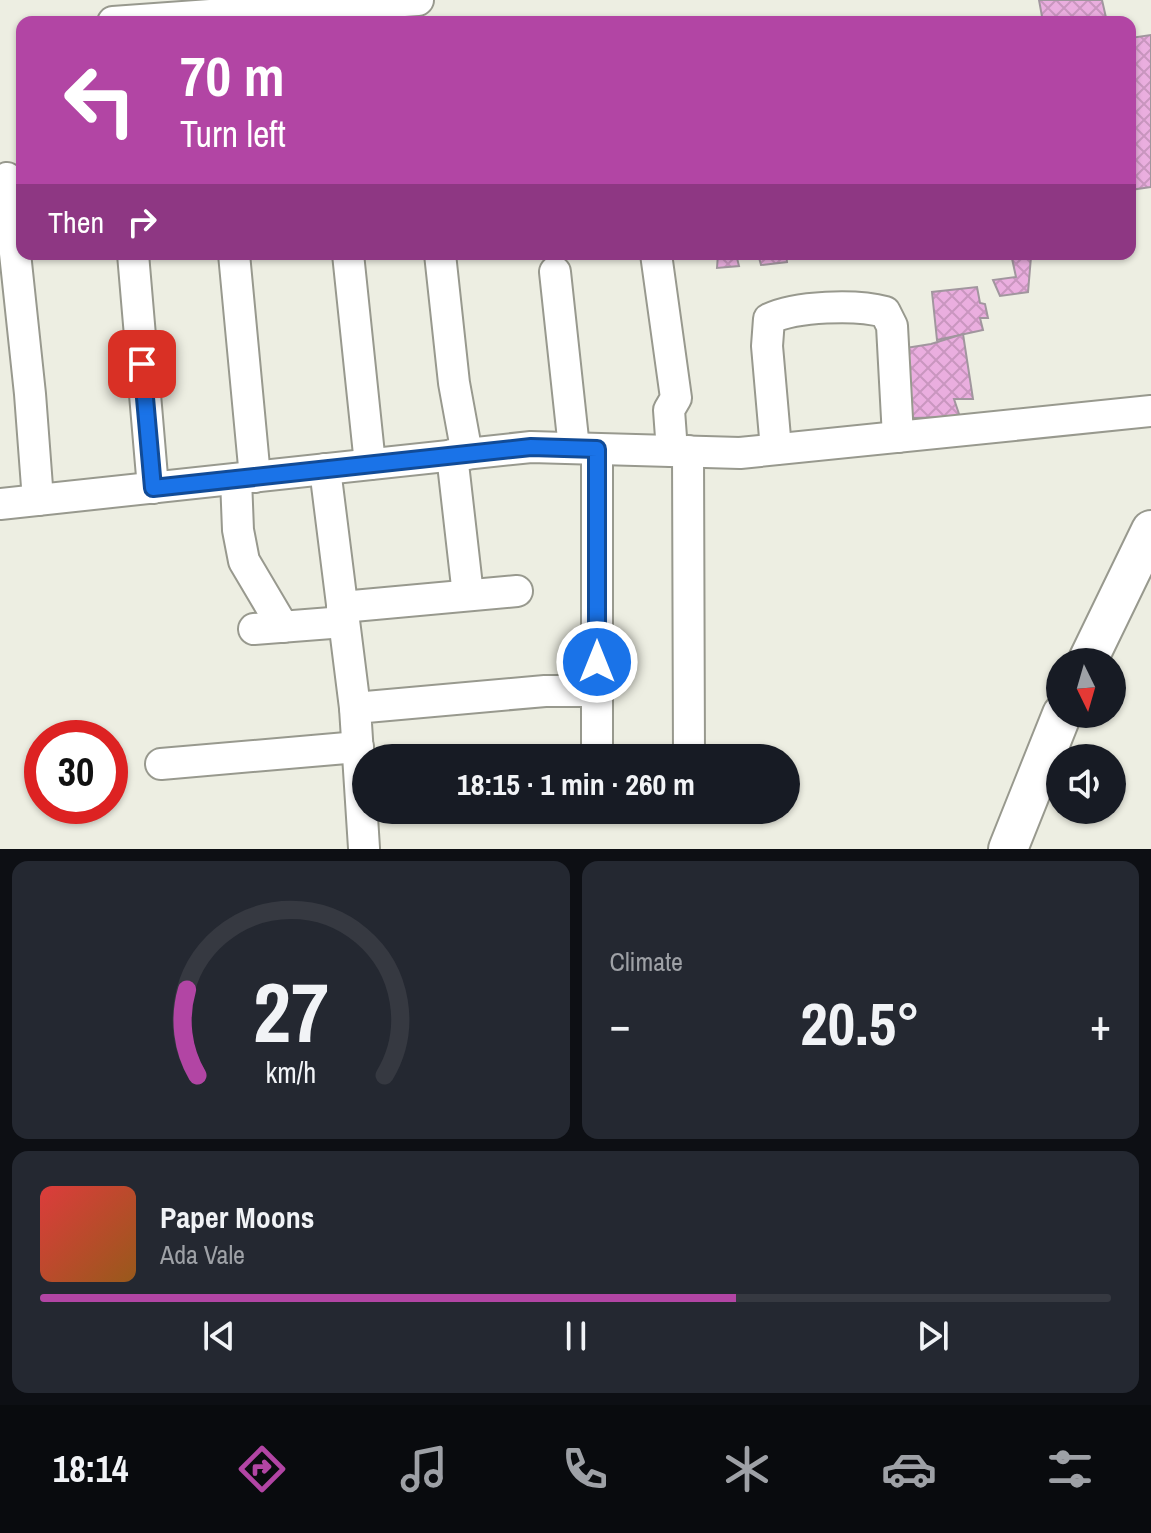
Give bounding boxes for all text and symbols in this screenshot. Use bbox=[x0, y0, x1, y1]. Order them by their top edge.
text: 70 m bbox=[180, 38, 285, 113]
icon: left bbox=[48, 48, 152, 152]
text: Turn left bbox=[180, 110, 286, 158]
icon: right bbox=[120, 200, 164, 244]
text: Then bbox=[48, 202, 104, 242]
pin bbox=[108, 330, 176, 398]
icon: arrive bbox=[120, 342, 164, 386]
position arrow bbox=[555, 620, 639, 704]
north arrow bbox=[1046, 648, 1126, 728]
map controls bbox=[1046, 648, 1126, 824]
speed limit sign: 30 bbox=[24, 720, 128, 824]
button: sound bbox=[1046, 744, 1126, 824]
text: 18:15 · 1 min · 260 m bbox=[457, 764, 695, 804]
text: Climate bbox=[610, 944, 683, 979]
text: 27 bbox=[253, 956, 329, 1068]
text: 20.5° bbox=[800, 983, 920, 1064]
text: − bbox=[610, 994, 631, 1054]
text: + bbox=[1090, 994, 1111, 1054]
text: km/h bbox=[265, 1053, 316, 1092]
text: Paper Moons bbox=[160, 1197, 314, 1237]
text: Ada Vale bbox=[160, 1237, 245, 1272]
icon: previous bbox=[197, 1314, 241, 1358]
icon: pause bbox=[554, 1314, 598, 1358]
icon: next bbox=[911, 1314, 955, 1358]
icon: directions bbox=[234, 1441, 290, 1497]
icon: music bbox=[396, 1441, 452, 1497]
icon: phone bbox=[557, 1441, 613, 1497]
icon: climate bbox=[719, 1441, 775, 1497]
icon: car bbox=[881, 1441, 937, 1497]
icon: filters bbox=[1042, 1441, 1098, 1497]
text: 18:14 bbox=[53, 1445, 128, 1493]

